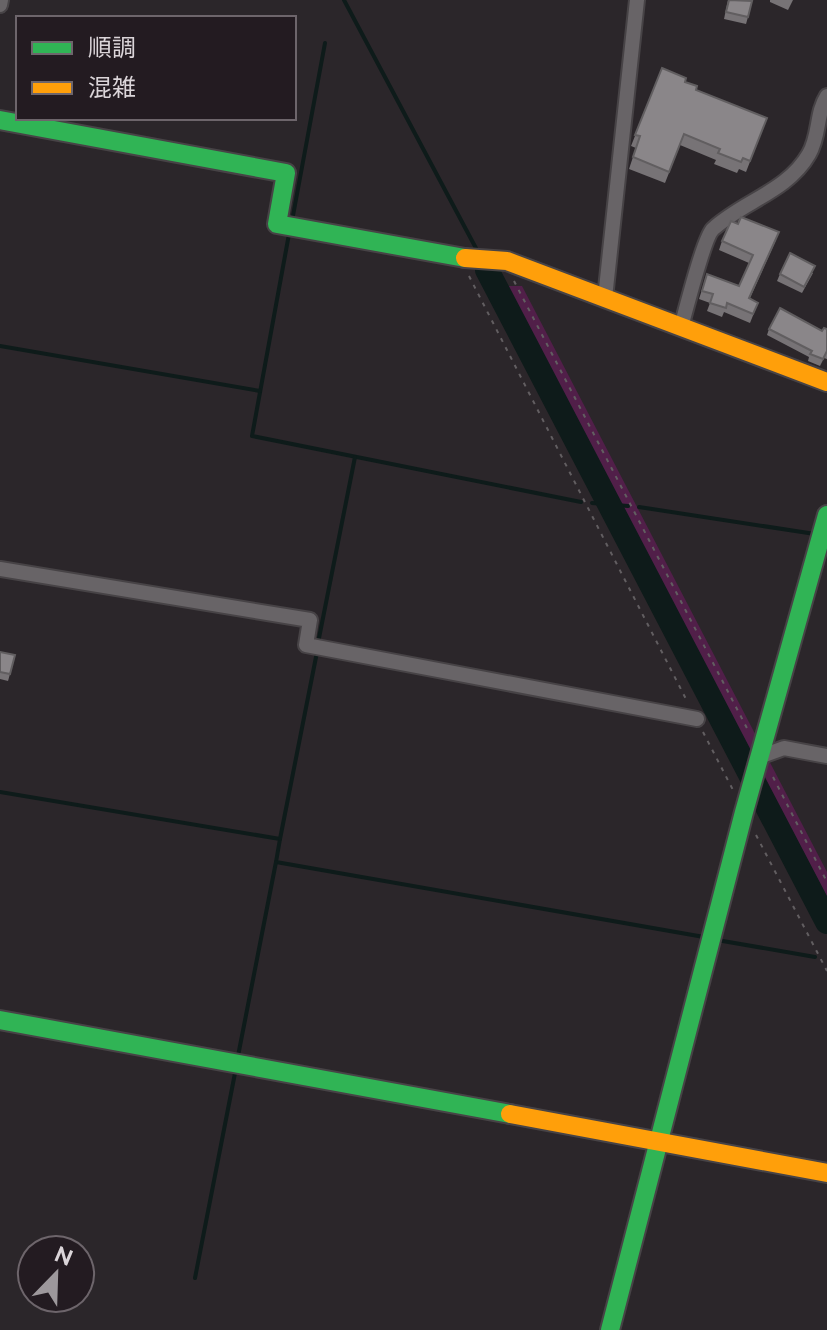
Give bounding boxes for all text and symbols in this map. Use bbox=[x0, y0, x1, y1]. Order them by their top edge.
legend bbox=[16, 16, 296, 120]
text: 順調 bbox=[88, 33, 136, 62]
text: 混雑 bbox=[88, 73, 136, 102]
north arrow bbox=[16, 1234, 96, 1314]
text: N bbox=[51, 1240, 77, 1271]

